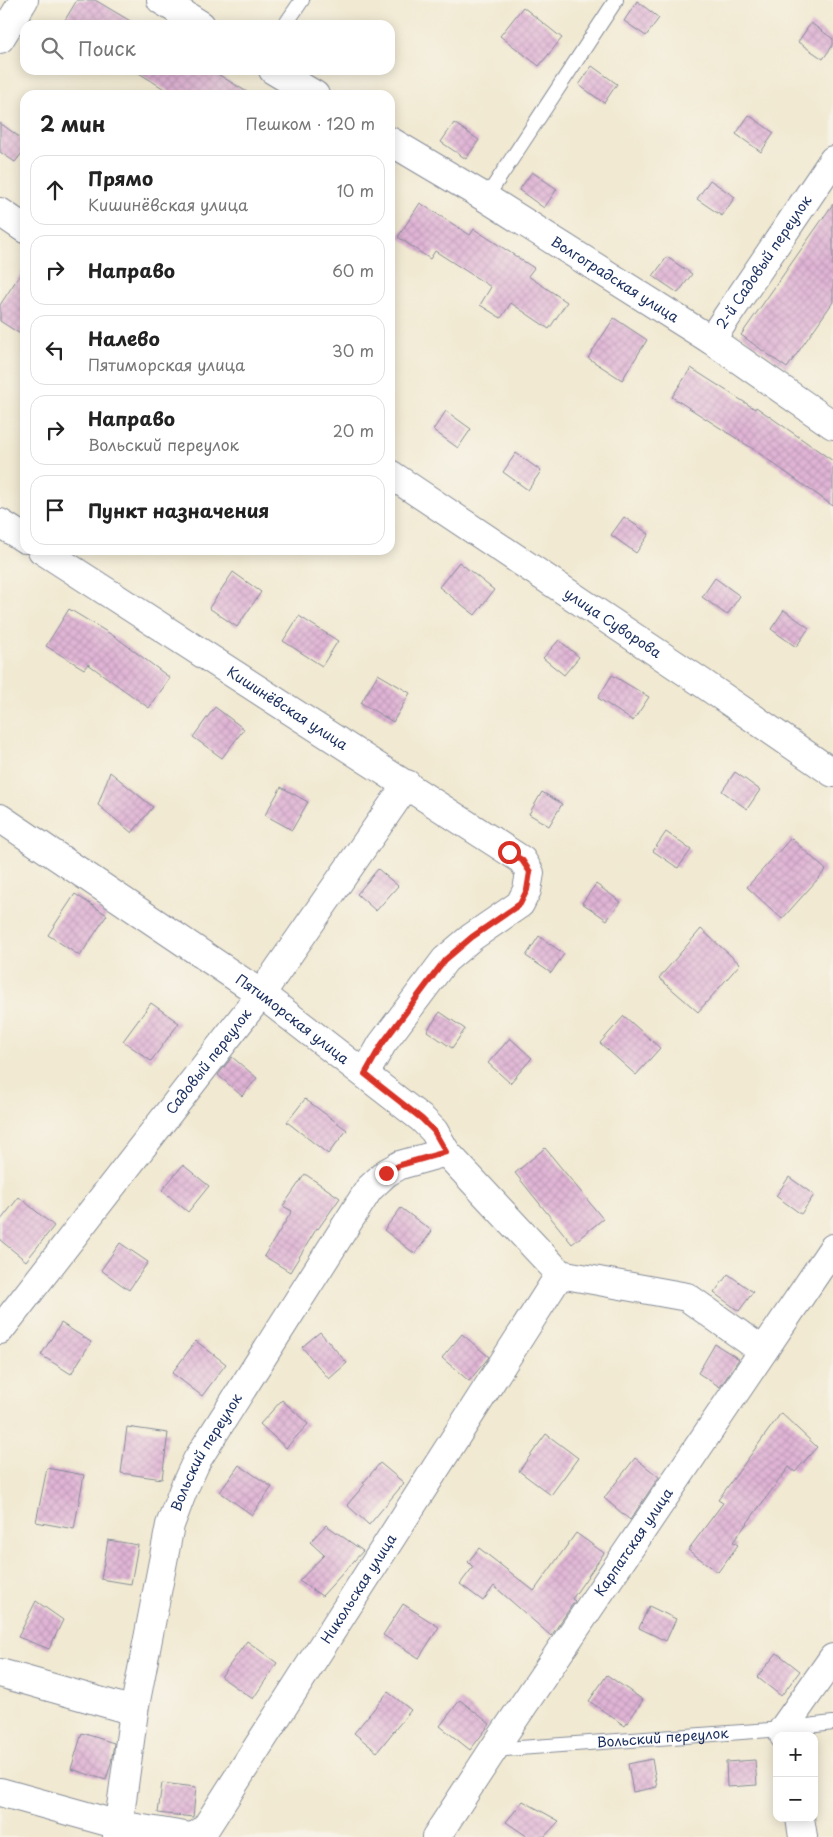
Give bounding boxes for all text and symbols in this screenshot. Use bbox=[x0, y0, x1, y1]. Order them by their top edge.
search box bbox=[20, 20, 395, 75]
icon: search bbox=[38, 34, 66, 62]
text: Поиск bbox=[78, 34, 136, 62]
text: 2 мин bbox=[40, 107, 105, 139]
text: Пешком · 120 m bbox=[246, 111, 375, 135]
text: Прямо bbox=[88, 164, 153, 192]
icon: ahead bbox=[41, 176, 69, 204]
text: 10 m bbox=[337, 178, 374, 202]
street label: 2-й Садовый переулок bbox=[710, 190, 817, 333]
text: Кишинёвская улица bbox=[88, 192, 248, 216]
street label: Волгоградская улица bbox=[547, 231, 683, 327]
icon: right bbox=[41, 256, 69, 284]
text: Направо bbox=[88, 256, 175, 284]
text: 60 m bbox=[332, 258, 374, 282]
text: Налево bbox=[88, 324, 160, 352]
icon: left bbox=[41, 336, 69, 364]
text: 30 m bbox=[332, 338, 374, 362]
text: Пятиморская улица bbox=[88, 352, 245, 376]
text: Направо bbox=[88, 404, 175, 432]
icon: right bbox=[41, 416, 69, 444]
text: 20 m bbox=[333, 418, 374, 442]
text: Вольский переулок bbox=[88, 432, 239, 456]
icon: arrive bbox=[41, 496, 69, 524]
text: Пункт назначения bbox=[88, 496, 269, 524]
street label: улица Суворова bbox=[560, 582, 666, 663]
street label: Кишинёвская улица bbox=[223, 661, 352, 755]
route start bbox=[498, 841, 521, 864]
street label: Пятиморская улица bbox=[232, 969, 354, 1069]
street label: Садовый переулок bbox=[160, 1003, 256, 1119]
route end bbox=[375, 1162, 398, 1185]
street label: Вольский переулок bbox=[165, 1388, 247, 1514]
street label: Карпатская улица bbox=[589, 1483, 678, 1600]
street label: Никольская улица bbox=[315, 1529, 401, 1647]
street label: Вольский переулок bbox=[596, 1722, 730, 1752]
map controls bbox=[773, 1732, 818, 1822]
button: + bbox=[773, 1732, 818, 1777]
button: − bbox=[773, 1777, 818, 1822]

